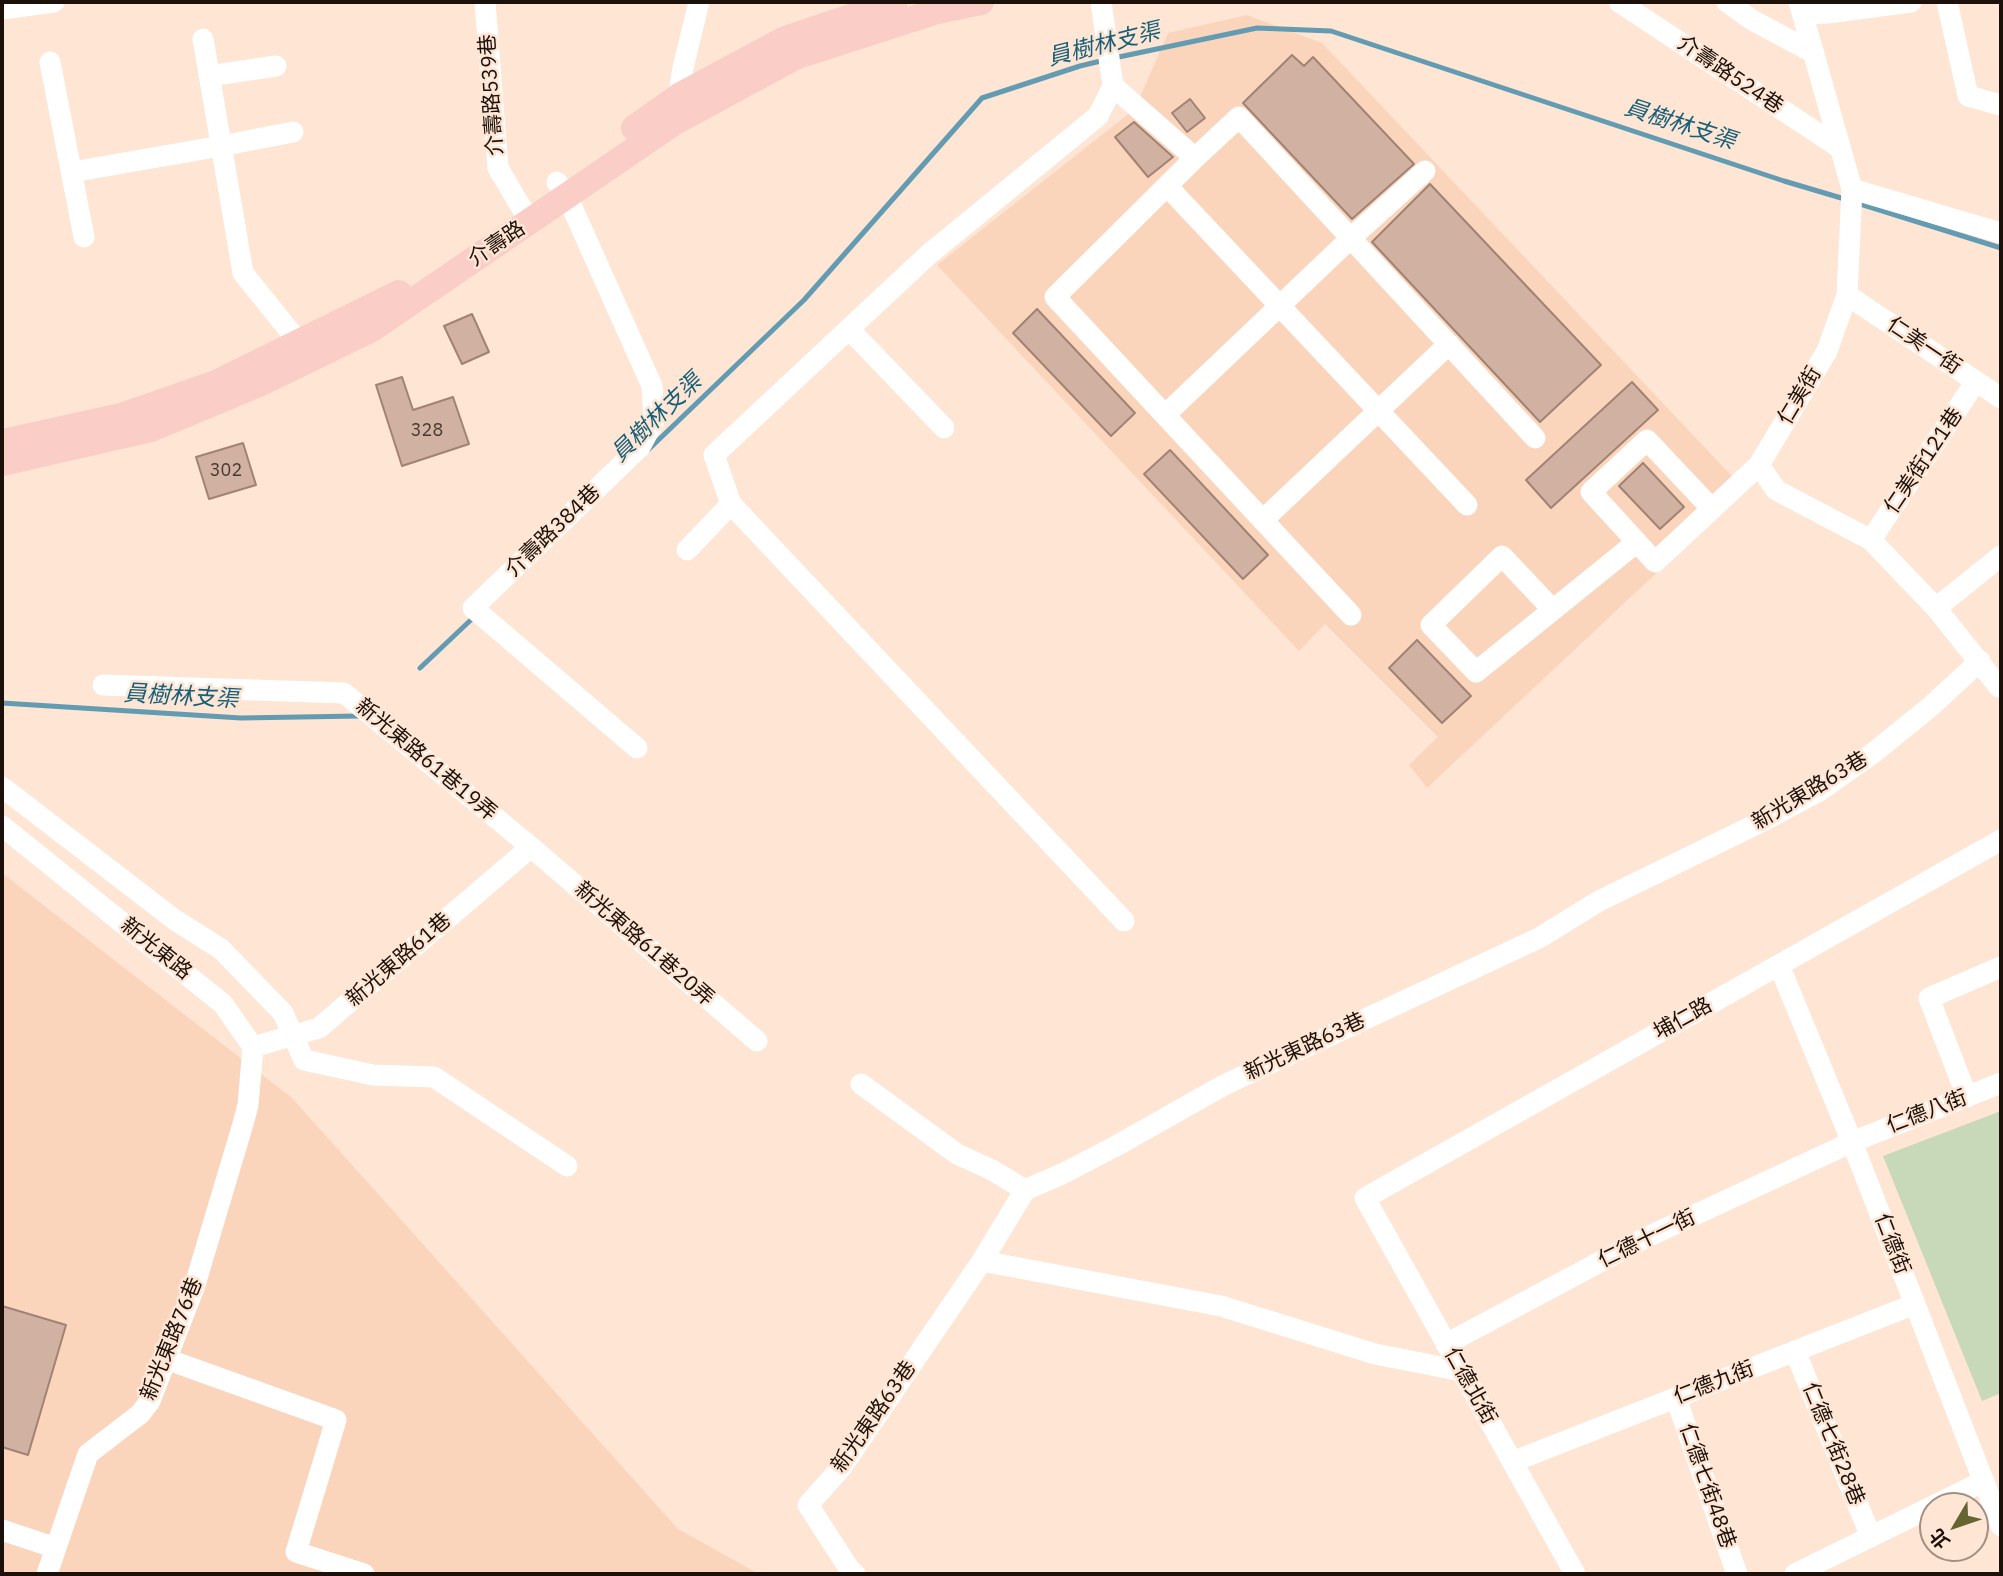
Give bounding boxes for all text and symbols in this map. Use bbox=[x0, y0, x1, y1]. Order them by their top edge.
water label: 員樹林支渠 bbox=[1045, 18, 1163, 72]
street label: 介壽路524巷 bbox=[1672, 30, 1788, 120]
street label: 介壽路539巷 bbox=[475, 33, 509, 157]
water label: 員樹林支渠 bbox=[1621, 94, 1739, 156]
street label: 介壽路 bbox=[464, 216, 530, 272]
street label: 仁美一街 bbox=[1882, 312, 1966, 380]
street label: 仁美街 bbox=[1773, 363, 1827, 429]
water label: 員樹林支渠 bbox=[606, 368, 708, 468]
street label: 仁美街121巷 bbox=[1879, 403, 1969, 519]
house number: 328 bbox=[411, 420, 443, 442]
house number: 302 bbox=[210, 460, 242, 482]
street label: 介壽路384巷 bbox=[500, 480, 606, 582]
water label: 員樹林支渠 bbox=[123, 680, 239, 714]
street label: 新光東路61巷19弄 bbox=[350, 694, 502, 826]
street label: 新光東路63巷 bbox=[1748, 747, 1872, 835]
street label: 新光東路61巷20弄 bbox=[569, 877, 719, 1011]
street label: 新光東路61巷 bbox=[342, 908, 456, 1012]
street label: 新光東路 bbox=[115, 913, 197, 985]
street label: 埔仁路 bbox=[1649, 993, 1717, 1045]
street label: 新光東路63巷 bbox=[1241, 1008, 1369, 1086]
street label: 仁德八街 bbox=[1883, 1085, 1971, 1139]
street label: 仁德十一街 bbox=[1594, 1205, 1700, 1273]
street label: 仁德街 bbox=[1869, 1210, 1915, 1278]
street label: 新光東路76巷 bbox=[136, 1274, 208, 1404]
street label: 仁德北街 bbox=[1439, 1343, 1501, 1429]
street label: 新光東路63巷 bbox=[826, 1356, 922, 1478]
street label: 仁德九街 bbox=[1670, 1356, 1758, 1410]
street label: 仁德七街28巷 bbox=[1797, 1379, 1869, 1509]
street label: 仁德七街48巷 bbox=[1674, 1420, 1740, 1552]
north arrow bbox=[1919, 1492, 1989, 1562]
text: 北 bbox=[1924, 1524, 1955, 1554]

